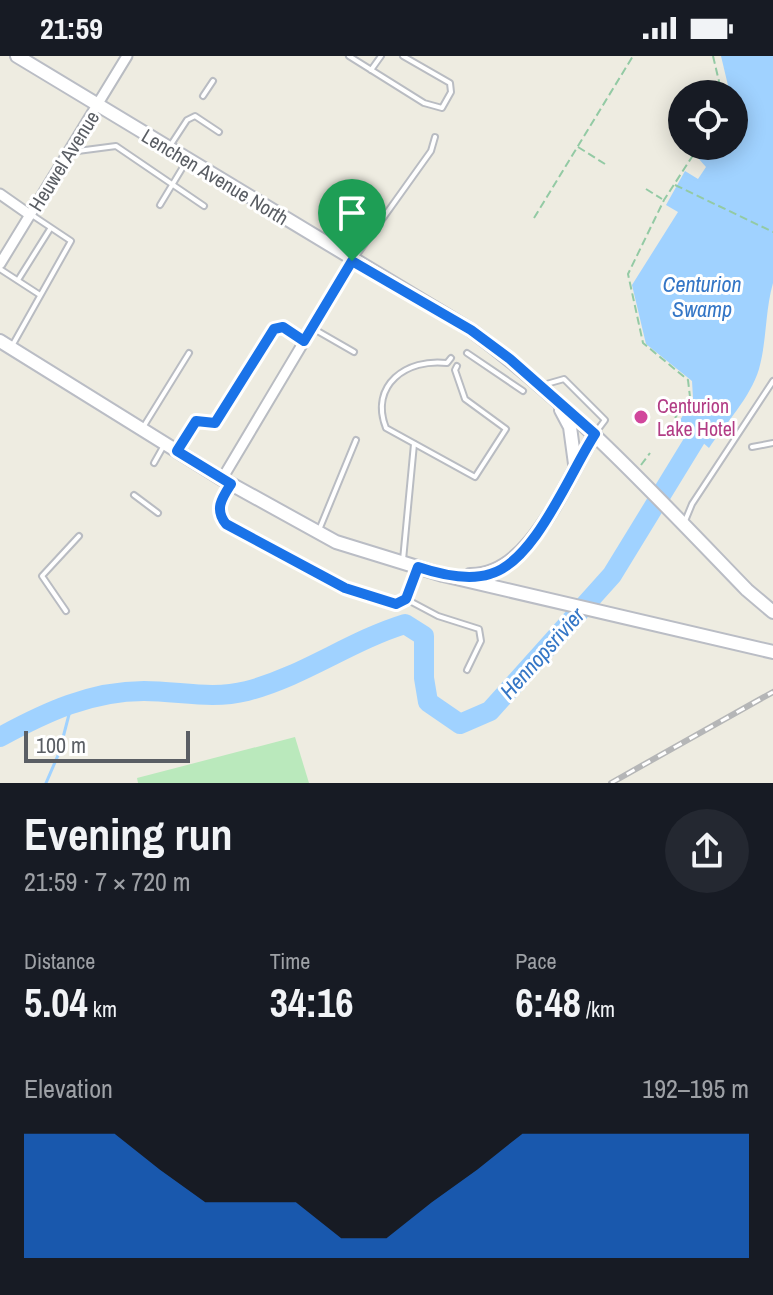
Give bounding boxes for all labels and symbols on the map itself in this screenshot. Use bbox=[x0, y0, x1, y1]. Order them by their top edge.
street label: Heuwel Avenue bbox=[22, 105, 105, 216]
street label: Lenchen Avenue North bbox=[137, 122, 294, 231]
pin bbox=[318, 179, 386, 261]
water label: Centurion Swamp bbox=[662, 269, 742, 324]
place label: Centurion Lake Hotel bbox=[657, 392, 735, 442]
marker: Centurion Lake Hotel bbox=[632, 408, 650, 426]
water label: Hennopsrivier bbox=[493, 600, 592, 705]
scale bar bbox=[24, 727, 190, 763]

